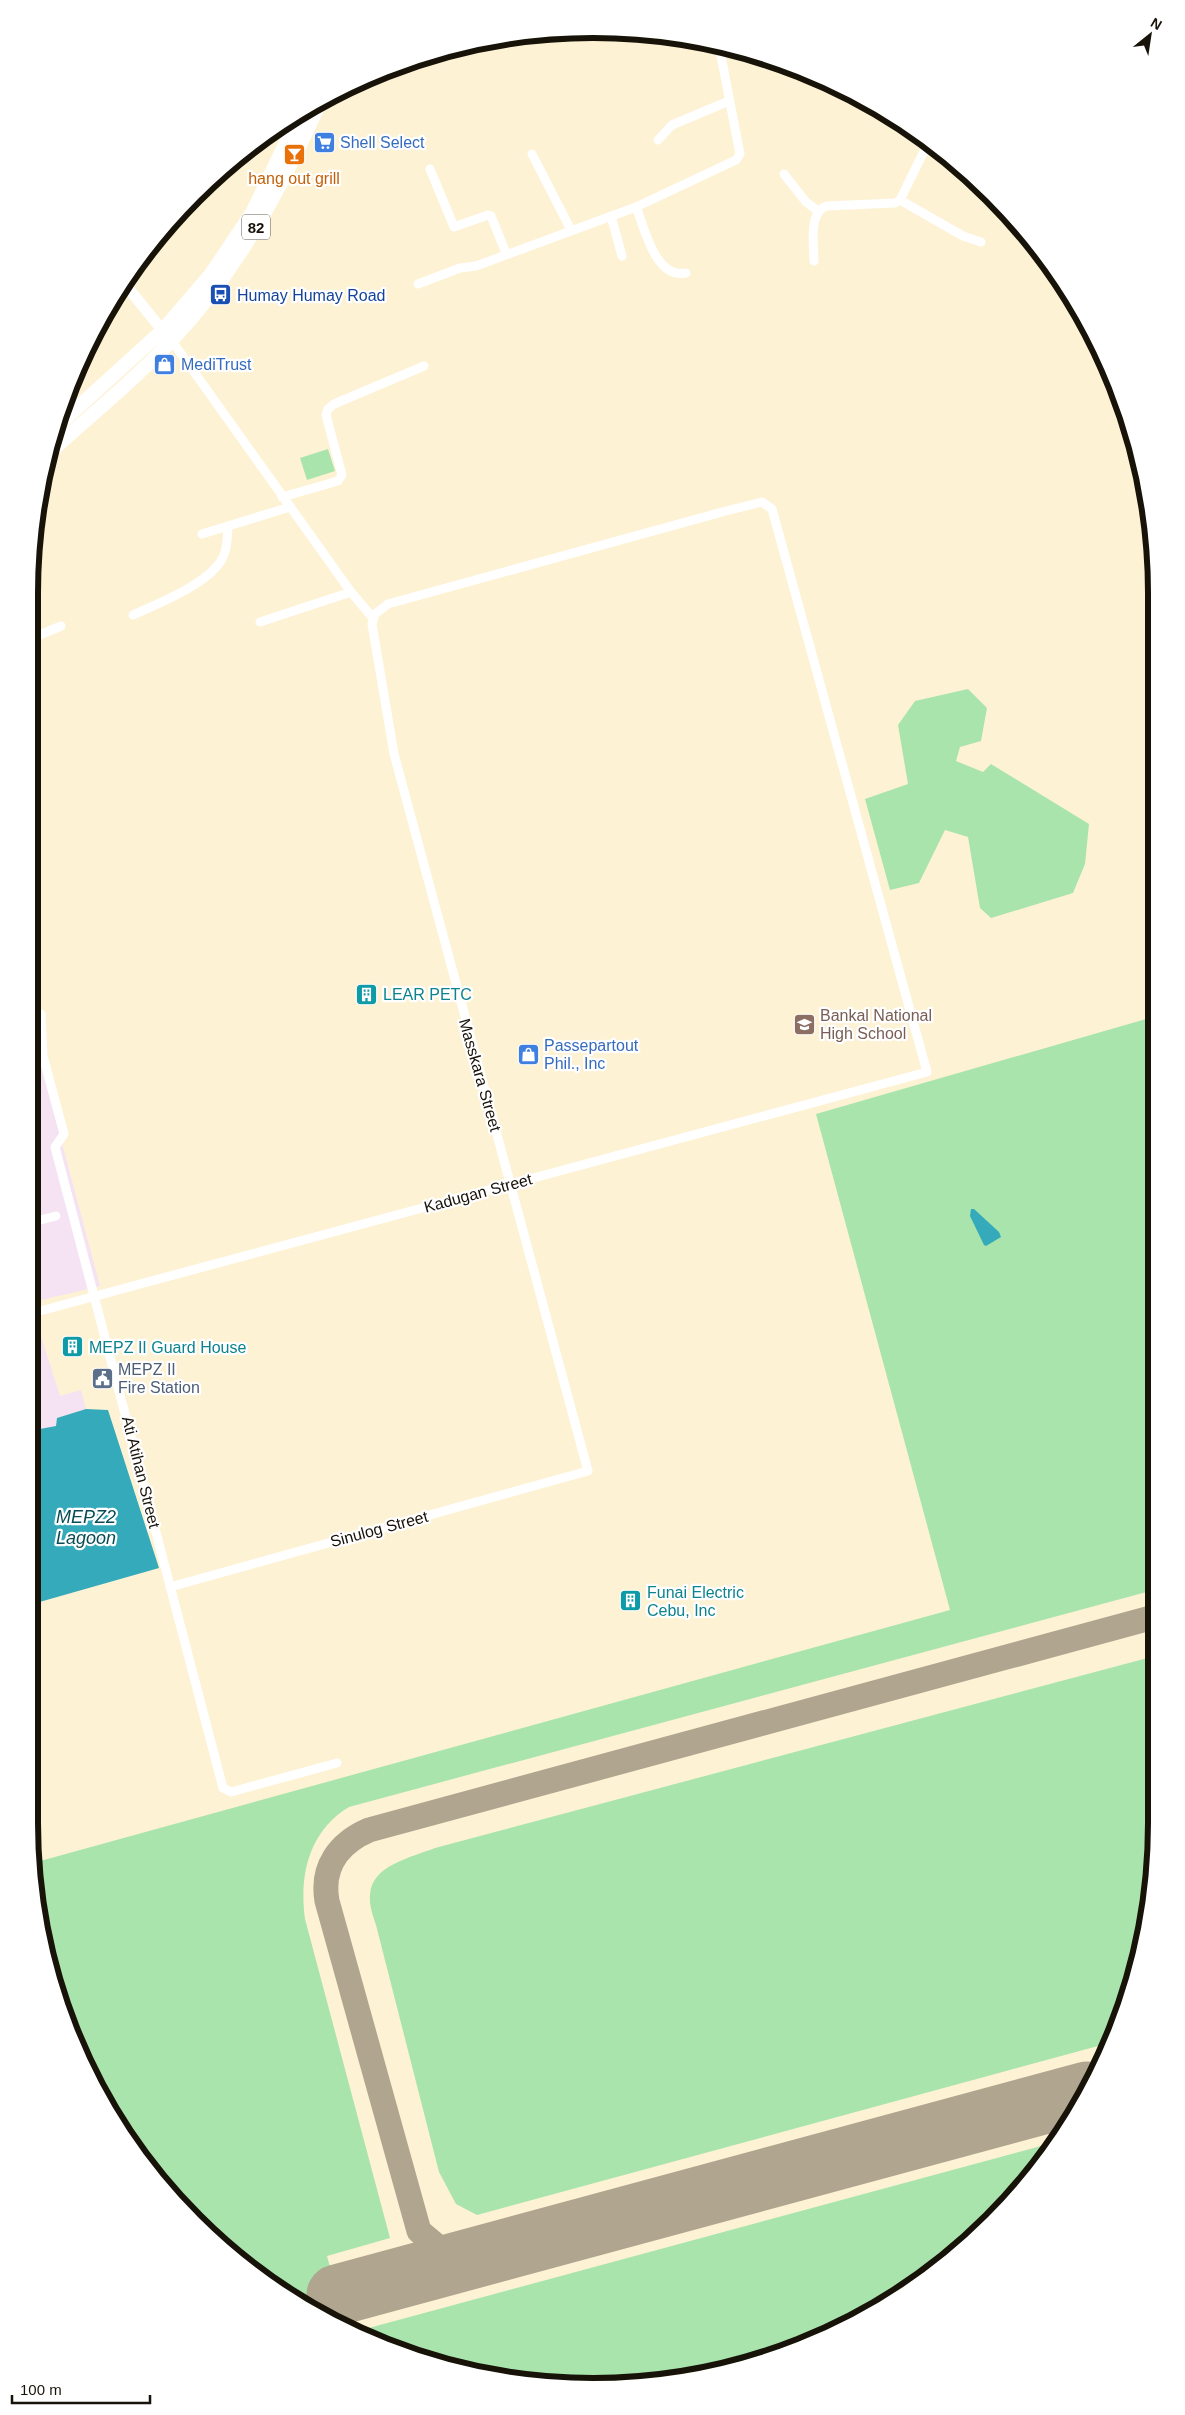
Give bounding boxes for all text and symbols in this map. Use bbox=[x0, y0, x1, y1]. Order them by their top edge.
north arrow bbox=[1125, 10, 1175, 60]
text: N bbox=[1148, 14, 1165, 33]
supermarket icon: Shell Select bbox=[312, 130, 336, 154]
place label: Shell Select bbox=[340, 134, 425, 151]
bar icon: hang out grill bbox=[282, 142, 306, 166]
place label: hang out grill bbox=[248, 170, 340, 187]
road number: 82 bbox=[242, 214, 270, 240]
bus stop icon: Humay Humay Road bbox=[209, 283, 233, 307]
place label: Humay Humay Road bbox=[237, 287, 386, 304]
shop icon: MediTrust bbox=[153, 352, 177, 376]
place label: MediTrust bbox=[181, 356, 252, 373]
building icon: LEAR PETC bbox=[355, 982, 379, 1006]
place label: LEAR PETC bbox=[383, 986, 472, 1003]
place label: Bankal National High School bbox=[820, 1007, 932, 1042]
school or university icon: Bankal National High School bbox=[792, 1012, 816, 1036]
street label: Masskara Street bbox=[456, 1017, 504, 1134]
place label: Passepartout Phil., Inc bbox=[544, 1037, 639, 1072]
shop icon: Passepartout Phil., Inc bbox=[516, 1042, 540, 1066]
street label: Kadugan Street bbox=[422, 1170, 534, 1216]
building icon: MEPZ II Guard House bbox=[61, 1335, 85, 1359]
place label: MEPZ II Guard House bbox=[89, 1339, 246, 1356]
place label: MEPZ II Fire Station bbox=[118, 1361, 200, 1396]
public building icon: MEPZ II Fire Station bbox=[90, 1366, 114, 1390]
street label: Ati Atihan Street bbox=[119, 1414, 163, 1530]
water label: MEPZ2 Lagoon bbox=[56, 1507, 116, 1548]
street label: Sinulog Street bbox=[328, 1508, 430, 1550]
place label: Funai Electric Cebu, Inc bbox=[647, 1584, 744, 1619]
building icon: Funai Electric Cebu, Inc bbox=[619, 1589, 643, 1613]
scale bar bbox=[12, 2372, 150, 2404]
text: 100 m bbox=[20, 2381, 62, 2398]

